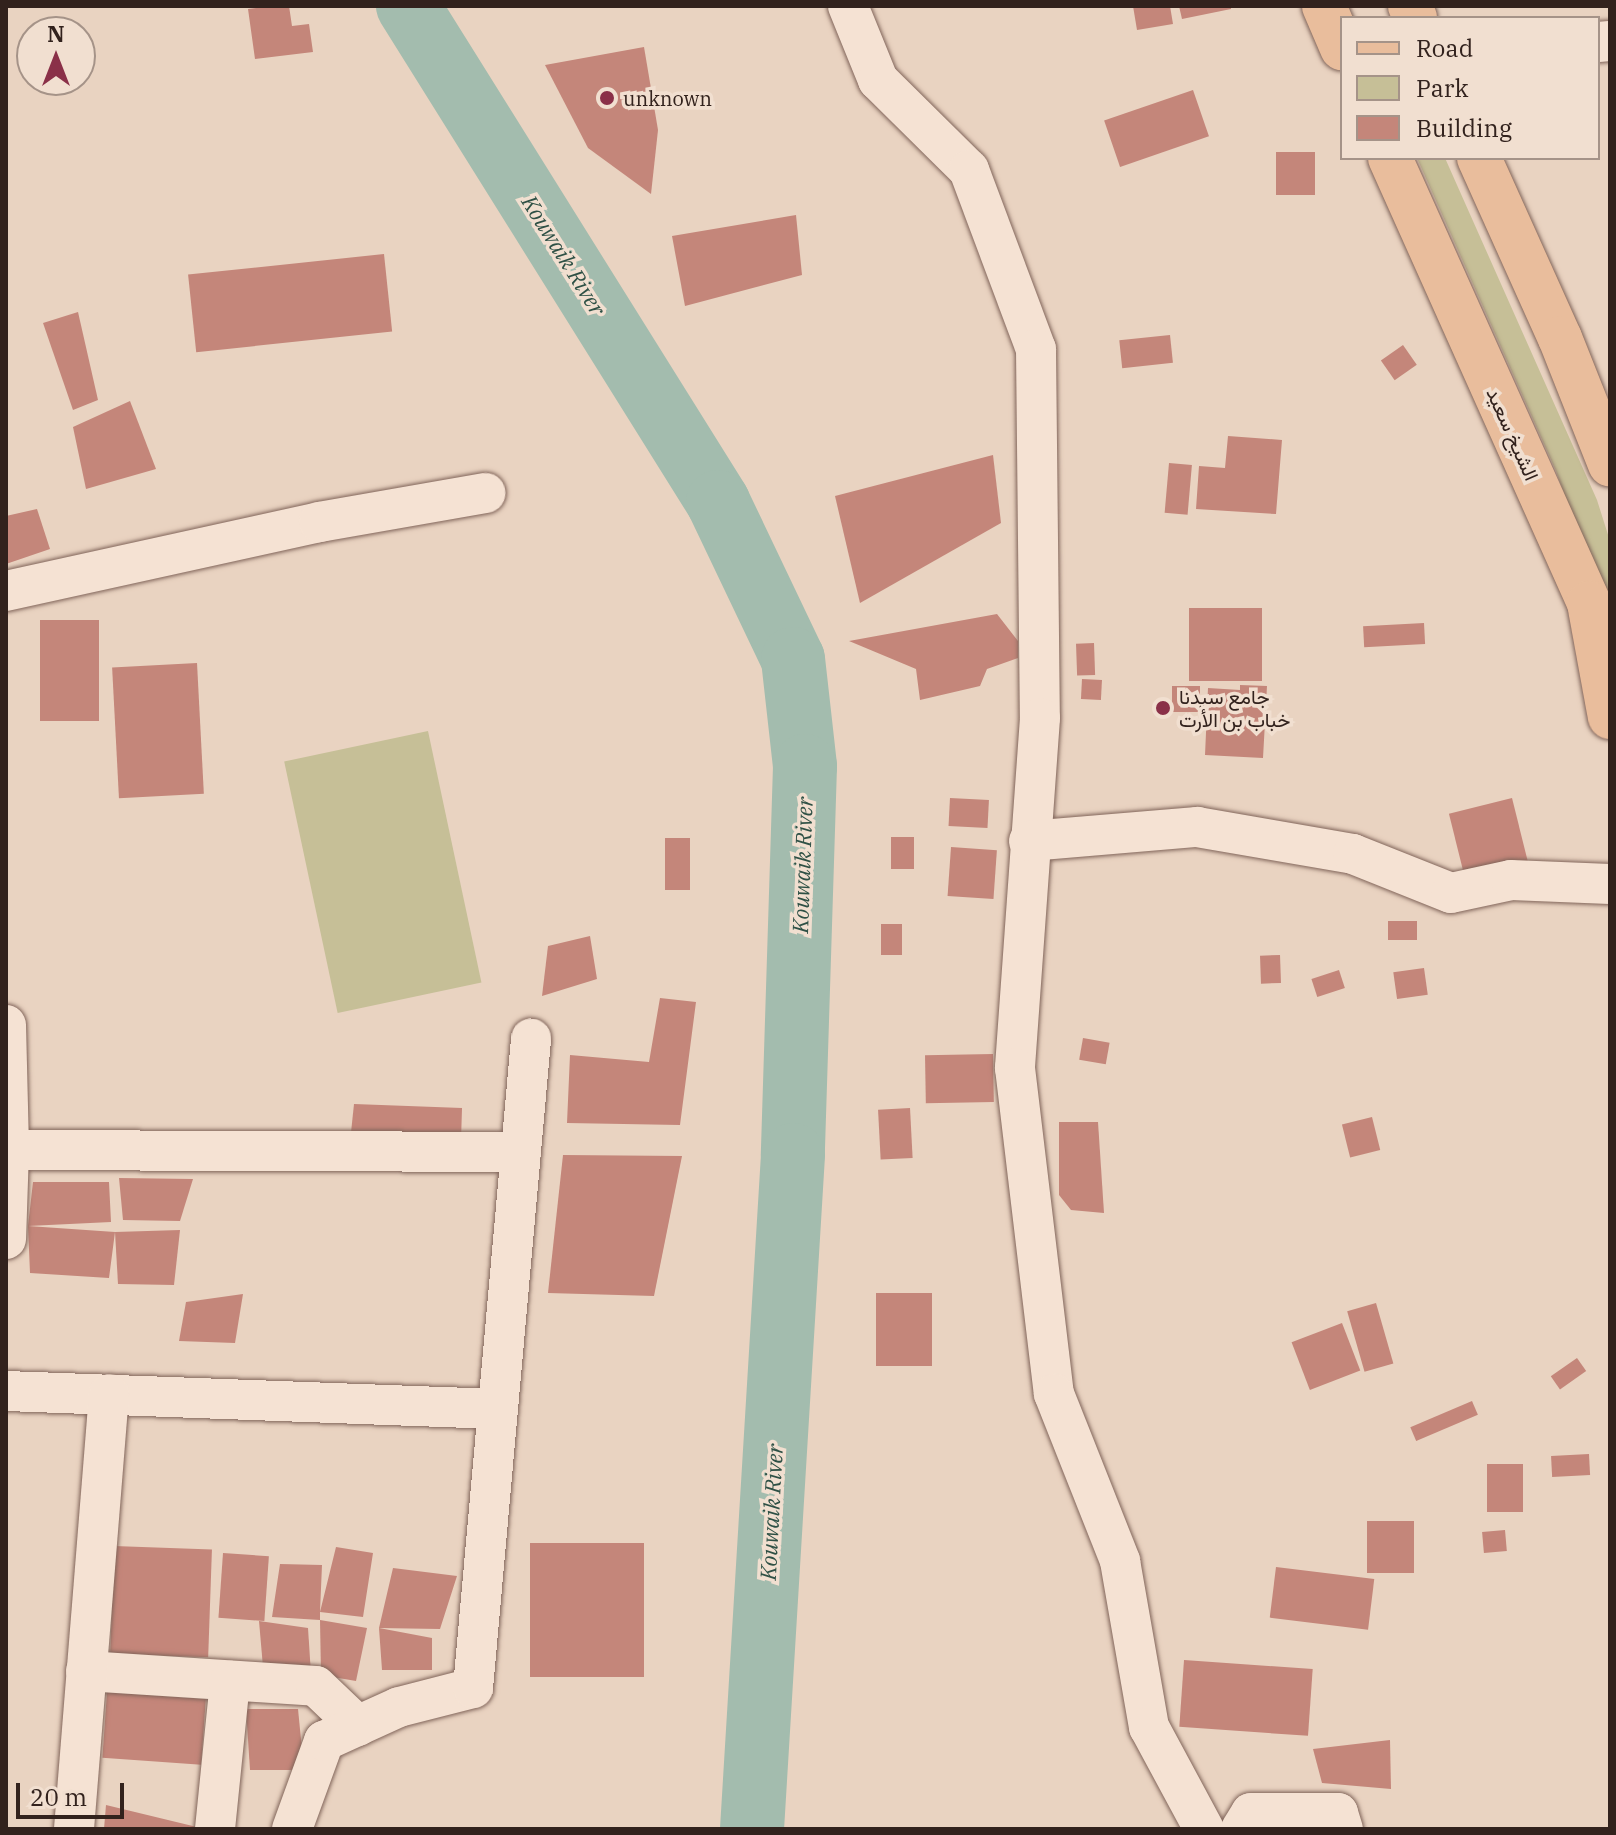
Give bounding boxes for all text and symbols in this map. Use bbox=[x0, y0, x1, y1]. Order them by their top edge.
north arrow bbox=[16, 16, 96, 96]
legend bbox=[1340, 16, 1600, 160]
text: N bbox=[47, 19, 65, 48]
text: Road bbox=[1416, 32, 1473, 64]
text: Park bbox=[1416, 72, 1468, 104]
place label: unknown bbox=[623, 86, 712, 110]
marker: unknown bbox=[598, 89, 616, 107]
text: Building bbox=[1416, 112, 1512, 144]
water label: Kouwaik River bbox=[517, 190, 611, 320]
street label: الشيخ سعيد bbox=[1482, 384, 1544, 484]
place label: جامع سيدنا خباب بن الأرت bbox=[1179, 684, 1290, 731]
marker: جامع سيدنا خباب بن الأرت bbox=[1154, 699, 1172, 717]
water label: Kouwaik River bbox=[786, 796, 818, 934]
water label: Kouwaik River bbox=[754, 1443, 788, 1581]
scale bar bbox=[20, 1767, 128, 1817]
text: 20 m bbox=[30, 1781, 87, 1813]

